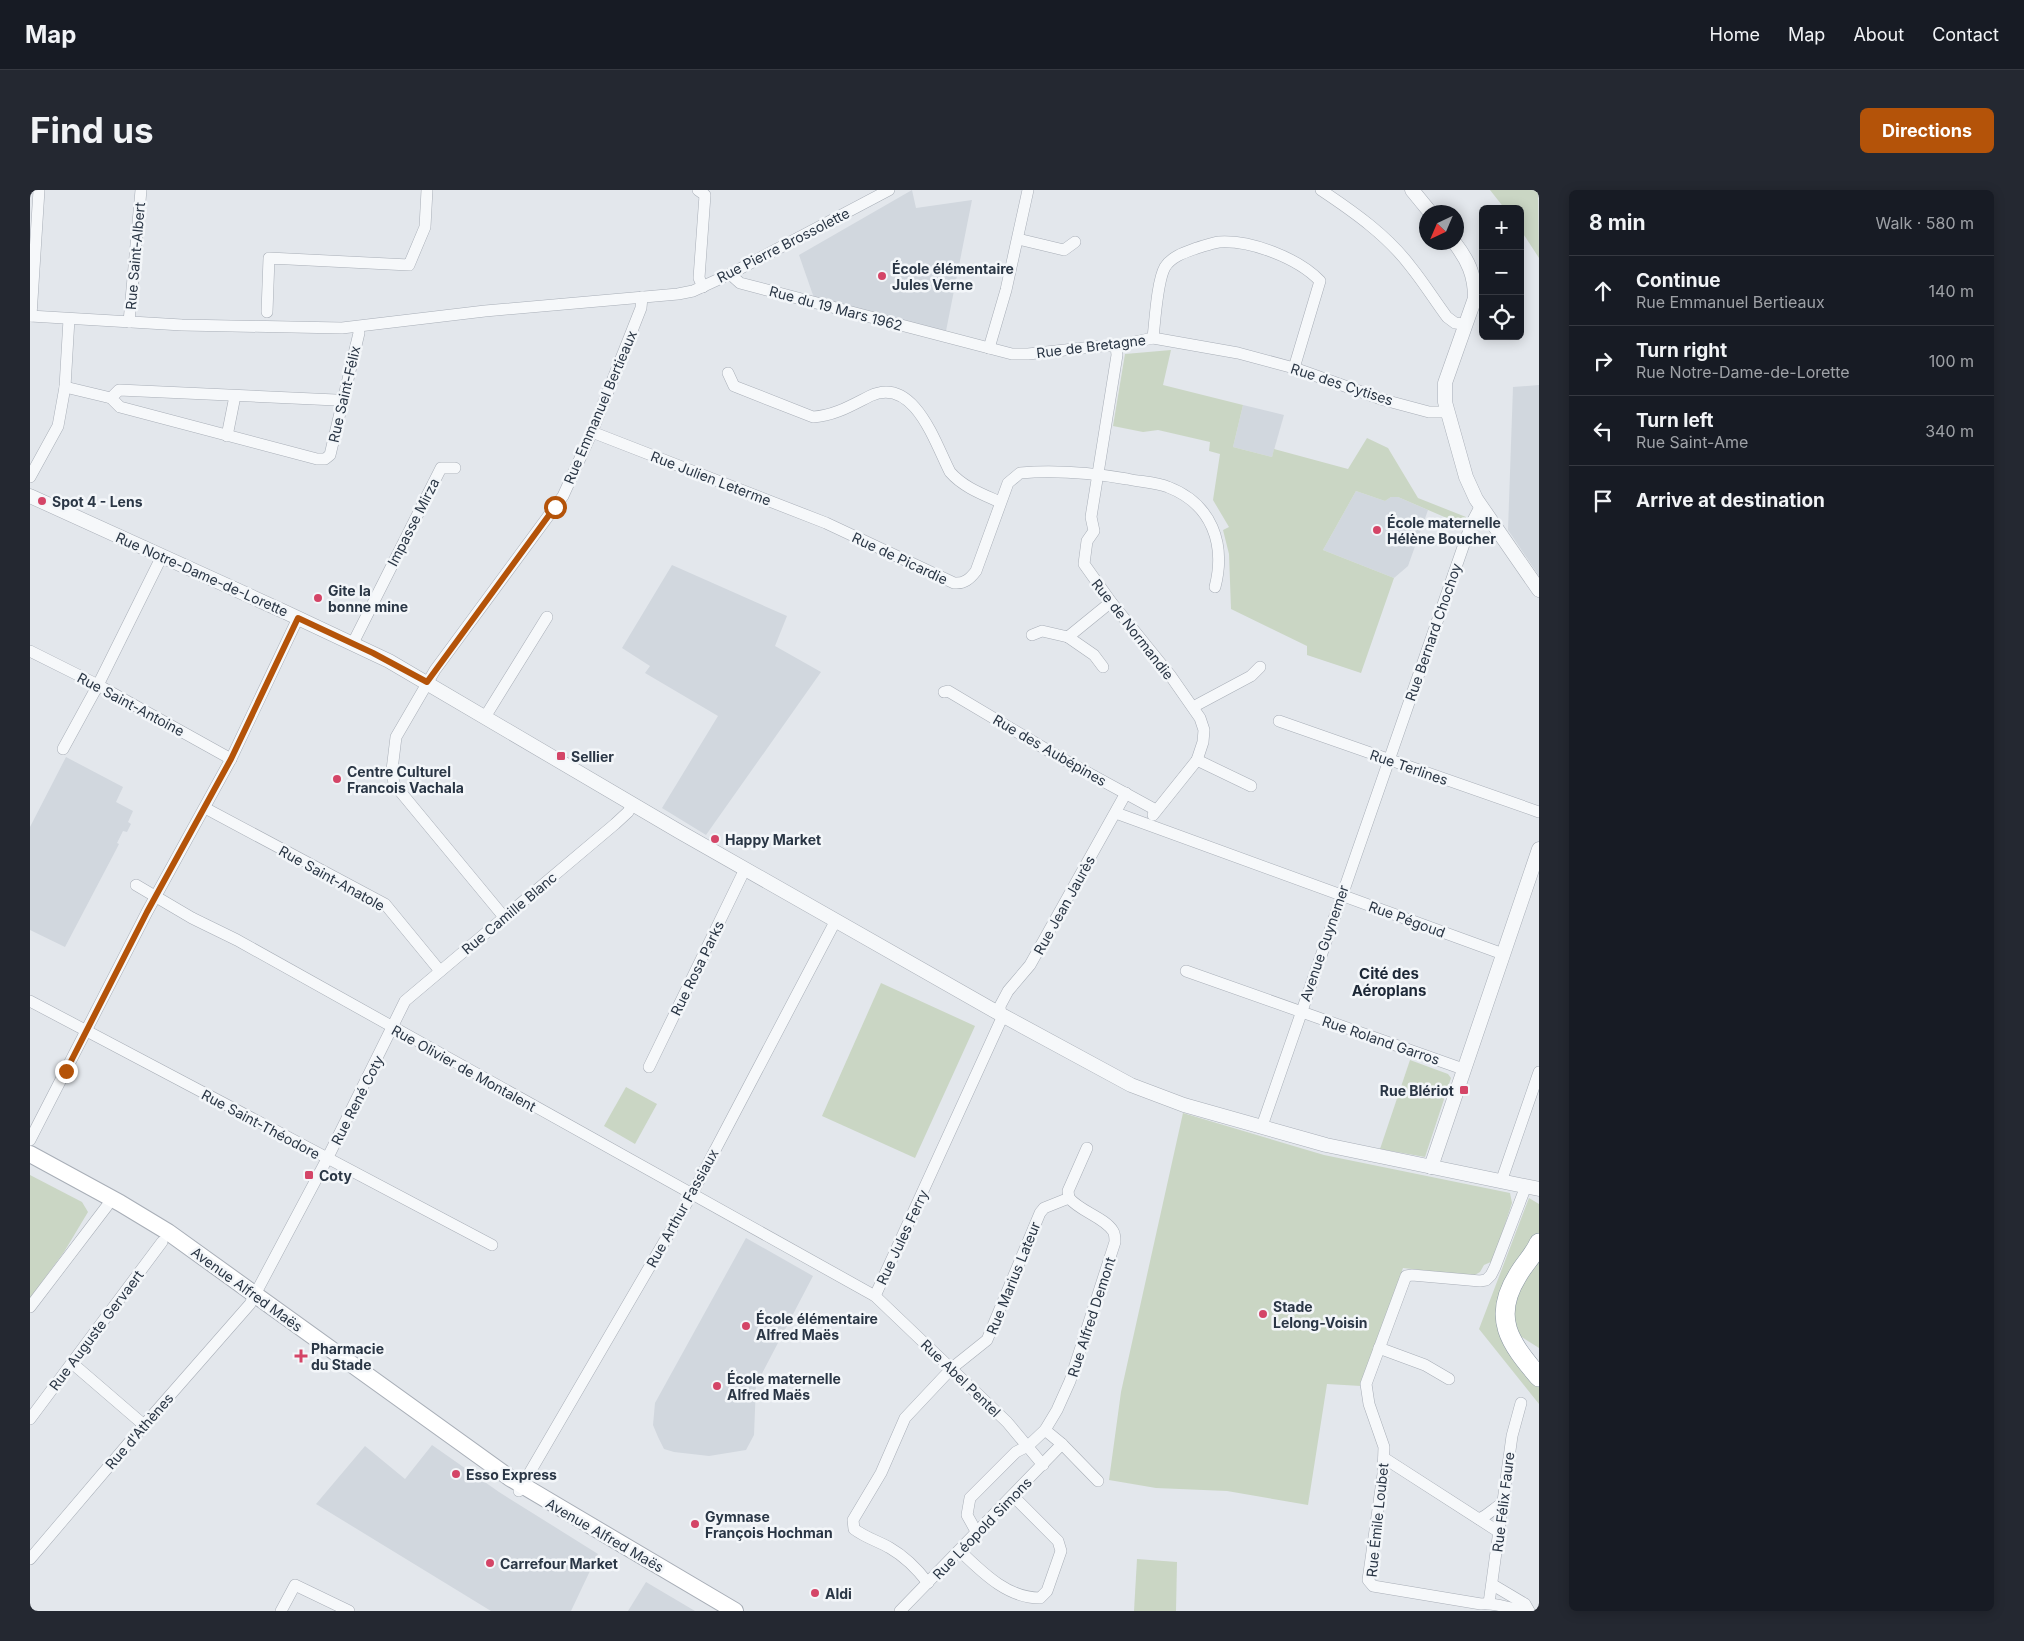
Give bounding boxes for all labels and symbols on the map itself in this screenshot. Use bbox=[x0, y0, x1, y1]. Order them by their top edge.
street label: Rue Saint-Albert bbox=[122, 201, 148, 311]
street label: Rue Pierre Brossolette bbox=[714, 204, 852, 286]
north arrow bbox=[1419, 205, 1464, 250]
place label: École élémentaire Jules Verne bbox=[892, 259, 1014, 293]
marker: École élémentaire Jules Verne bbox=[876, 270, 888, 282]
street label: Rue du 19 Mars 1962 bbox=[768, 282, 904, 334]
street label: Rue Emmanuel Bertieaux bbox=[560, 327, 640, 486]
street label: Rue de Bretagne bbox=[1035, 331, 1147, 361]
street label: Rue Saint-Félix bbox=[325, 344, 363, 444]
street label: Rue des Cytises bbox=[1289, 359, 1395, 409]
street label: Rue Julien Leterme bbox=[648, 447, 774, 509]
street label: Impasse Mirza bbox=[384, 475, 442, 569]
place label: Spot 4 - Lens bbox=[52, 493, 143, 510]
marker: Spot 4 - Lens bbox=[36, 495, 48, 507]
route start bbox=[544, 496, 567, 519]
place label: École maternelle Hélène Boucher bbox=[1387, 513, 1501, 547]
marker: École maternelle Hélène Boucher bbox=[1371, 524, 1383, 536]
street label: Rue Notre-Dame-de-Lorette bbox=[113, 528, 291, 620]
street label: Rue de Picardie bbox=[849, 528, 951, 588]
street label: Rue Bernard Chochoy bbox=[1401, 561, 1465, 703]
street label: Rue de Normandie bbox=[1088, 575, 1178, 683]
place label: Gite la bonne mine bbox=[328, 582, 408, 615]
marker: Gite la bonne mine bbox=[312, 592, 324, 604]
street label: Rue Saint-Antoine bbox=[75, 669, 187, 739]
street label: Rue des Aubépines bbox=[990, 711, 1110, 789]
street label: Rue Terlines bbox=[1368, 746, 1450, 788]
place label: Sellier bbox=[571, 748, 614, 765]
marker: Sellier bbox=[555, 750, 567, 762]
place label: Centre Culturel Francois Vachala bbox=[347, 763, 464, 796]
marker: Centre Culturel Francois Vachala bbox=[331, 773, 343, 785]
place label: Happy Market bbox=[725, 831, 821, 848]
marker: Happy Market bbox=[709, 833, 721, 845]
street label: Rue Saint-Anatole bbox=[276, 842, 388, 914]
street label: Rue Jean Jaurès bbox=[1030, 853, 1098, 957]
street label: Rue Camille Blanc bbox=[458, 868, 560, 958]
street label: Avenue Guynemer bbox=[1296, 883, 1352, 1003]
street label: Rue Pégoud bbox=[1366, 897, 1448, 941]
street label: Rue Rosa Parks bbox=[667, 918, 727, 1018]
district label: Cité des Aéroplans bbox=[1352, 964, 1426, 1000]
street label: Rue Roland Garros bbox=[1320, 1012, 1442, 1068]
street label: Rue Olivier de Montalent bbox=[389, 1021, 540, 1115]
street label: Rue René Coty bbox=[327, 1052, 387, 1148]
route end bbox=[55, 1060, 78, 1083]
place label: Rue Blériot bbox=[1380, 1082, 1454, 1099]
marker: Rue Blériot bbox=[1458, 1084, 1470, 1096]
street label: Rue Saint-Théodore bbox=[199, 1086, 323, 1162]
street label: Rue Arthur Fassiaux bbox=[642, 1146, 722, 1270]
place label: Coty bbox=[319, 1167, 352, 1184]
marker: Coty bbox=[303, 1169, 315, 1181]
street label: Rue Jules Ferry bbox=[872, 1187, 932, 1287]
street label: Rue Marius Lateur bbox=[983, 1219, 1043, 1337]
street label: Avenue Alfred Maës bbox=[188, 1243, 306, 1335]
street label: Rue Alfred Demont bbox=[1064, 1254, 1119, 1379]
street label: Rue Auguste Gervaert bbox=[45, 1266, 147, 1393]
place label: Stade Lelong-Voisin bbox=[1273, 1298, 1367, 1331]
marker: Stade Lelong-Voisin bbox=[1257, 1308, 1269, 1320]
place label: École élémentaire Alfred Maës bbox=[756, 1309, 878, 1343]
marker: École élémentaire Alfred Maës bbox=[740, 1320, 752, 1332]
street label: Rue Abel Pentel bbox=[918, 1336, 1004, 1420]
place label: Pharmacie du Stade bbox=[311, 1340, 384, 1373]
marker: Pharmacie du Stade bbox=[295, 1350, 307, 1362]
place label: École maternelle Alfred Maës bbox=[727, 1369, 841, 1403]
marker: École maternelle Alfred Maës bbox=[711, 1380, 723, 1392]
street label: Rue d'Athènes bbox=[101, 1389, 177, 1473]
street label: Rue Félix Faure bbox=[1488, 1451, 1518, 1553]
street label: Rue Émile Loubet bbox=[1363, 1462, 1391, 1578]
place label: Esso Express bbox=[466, 1466, 557, 1483]
marker: Esso Express bbox=[450, 1468, 462, 1480]
street label: Rue Léopold Simons bbox=[929, 1473, 1035, 1583]
street label: Avenue Alfred Maës bbox=[543, 1494, 667, 1576]
place label: Gymnase François Hochman bbox=[705, 1508, 833, 1541]
marker: Gymnase François Hochman bbox=[689, 1518, 701, 1530]
place label: Carrefour Market bbox=[500, 1555, 618, 1572]
marker: Carrefour Market bbox=[484, 1557, 496, 1569]
place label: Aldi bbox=[825, 1585, 852, 1602]
marker: Aldi bbox=[809, 1587, 821, 1599]

